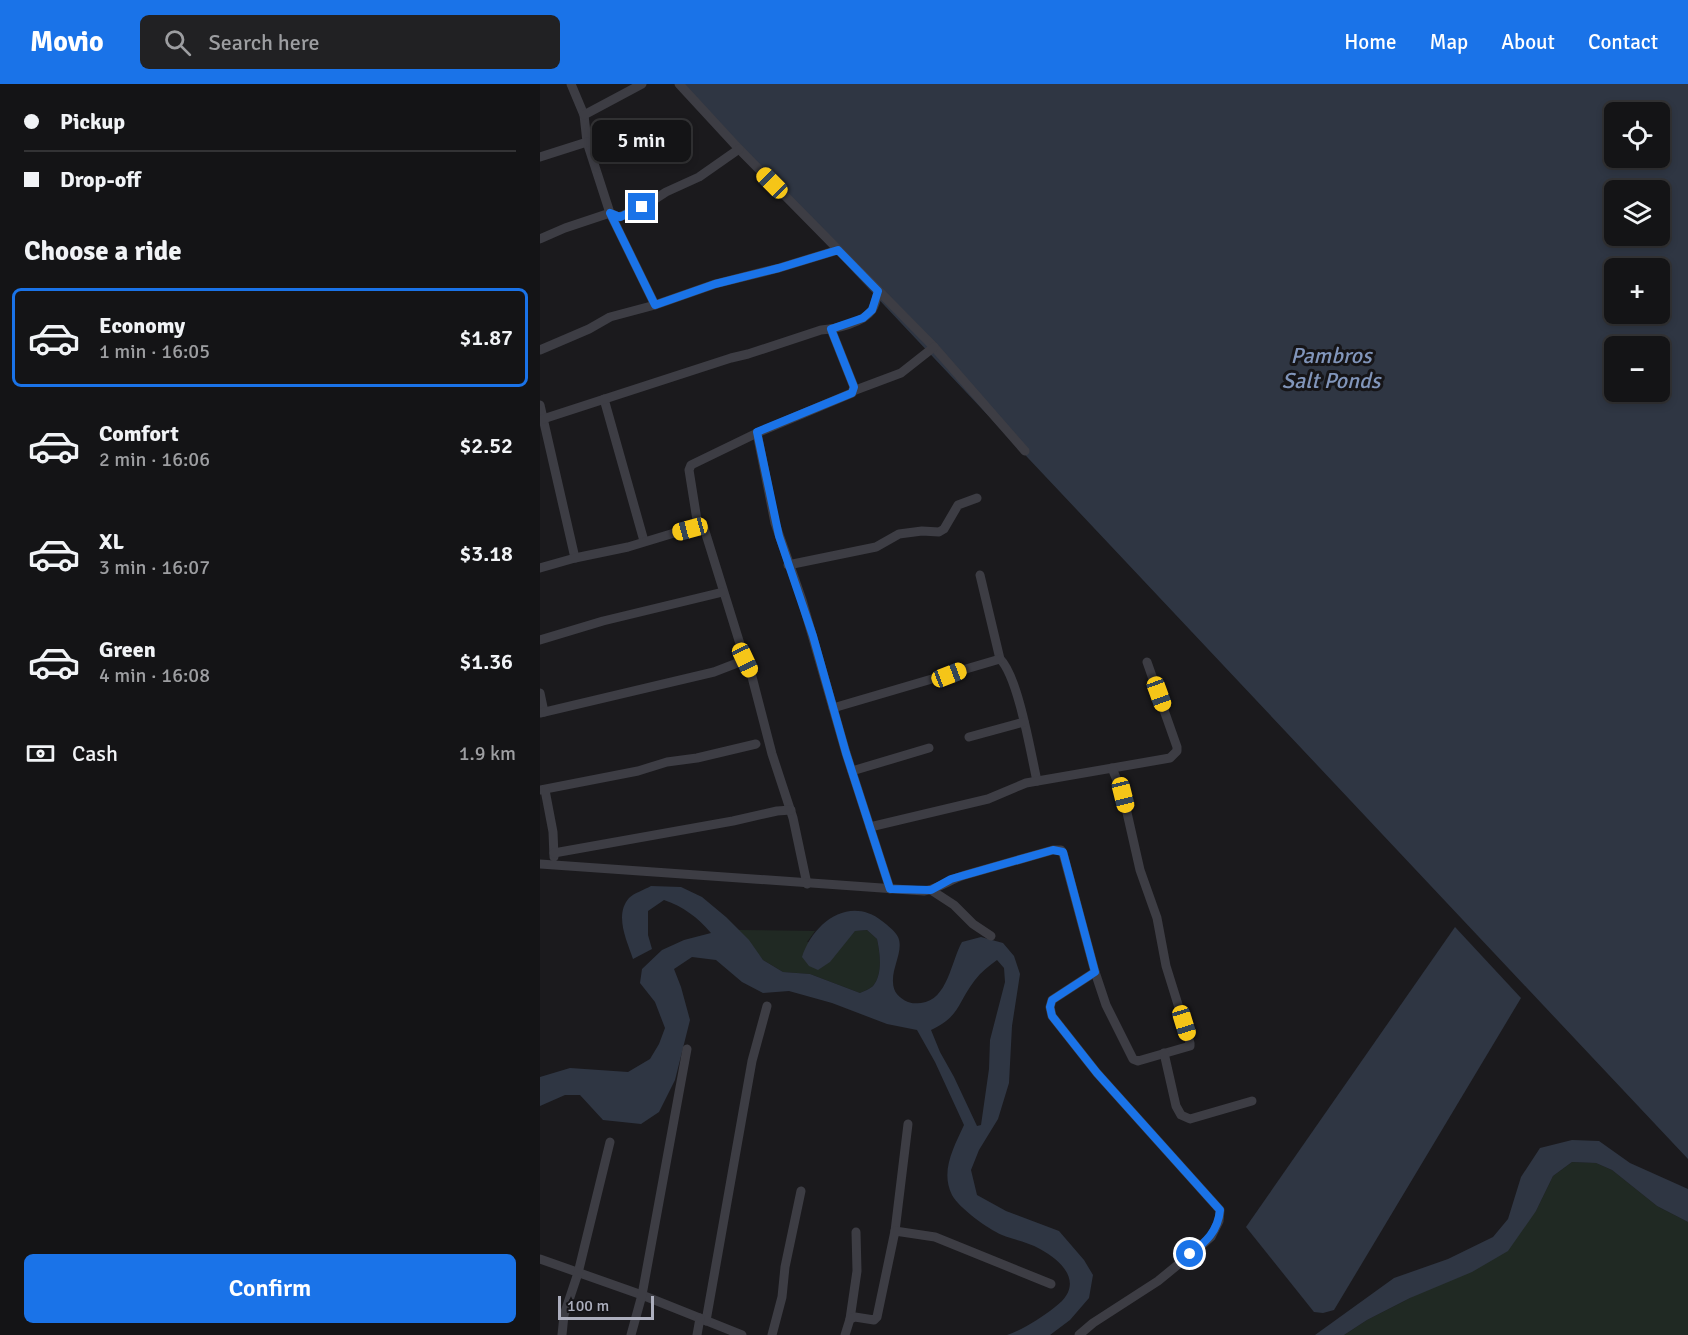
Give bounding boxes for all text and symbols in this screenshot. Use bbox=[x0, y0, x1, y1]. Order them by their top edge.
search box bbox=[140, 15, 560, 69]
text: Movio bbox=[30, 25, 104, 59]
icon: search bbox=[161, 26, 194, 59]
text: Search here bbox=[209, 29, 320, 56]
text: Home bbox=[1344, 29, 1397, 55]
text: Map bbox=[1430, 29, 1468, 55]
text: About bbox=[1501, 29, 1555, 55]
text: Contact bbox=[1588, 29, 1658, 55]
map controls bbox=[1604, 102, 1670, 402]
button: locate bbox=[1604, 102, 1670, 168]
text: Pickup bbox=[60, 108, 125, 135]
callout: 5 min bbox=[592, 120, 692, 162]
text: 5 min bbox=[618, 128, 665, 153]
car bbox=[753, 164, 791, 202]
text: Drop-off bbox=[60, 166, 141, 193]
button: layers bbox=[1604, 180, 1670, 246]
route end bbox=[628, 193, 655, 220]
text: Choose a ride bbox=[24, 235, 182, 268]
button: + bbox=[1604, 258, 1670, 324]
icon: car bbox=[27, 311, 81, 365]
text: Economy bbox=[99, 312, 185, 339]
text: $1.87 bbox=[459, 324, 513, 351]
button: − bbox=[1604, 336, 1670, 402]
text: 1 min · 16:05 bbox=[99, 339, 210, 364]
water label: Pambros Salt Ponds bbox=[1282, 342, 1383, 394]
icon: car bbox=[27, 419, 81, 473]
text: Comfort bbox=[99, 420, 179, 447]
text: $2.52 bbox=[459, 432, 513, 459]
text: 2 min · 16:06 bbox=[99, 447, 210, 472]
car bbox=[670, 516, 710, 542]
icon: car bbox=[27, 527, 81, 581]
text: XL bbox=[99, 528, 124, 555]
text: $3.18 bbox=[459, 540, 513, 567]
text: 3 min · 16:07 bbox=[99, 555, 210, 580]
icon: car bbox=[27, 635, 81, 689]
text: Green bbox=[99, 636, 156, 663]
car bbox=[729, 640, 761, 680]
text: $1.36 bbox=[459, 648, 513, 675]
car bbox=[929, 660, 969, 690]
text: 4 min · 16:08 bbox=[99, 663, 210, 688]
car bbox=[1144, 674, 1174, 714]
icon: cash bbox=[24, 737, 57, 770]
text: Cash bbox=[72, 740, 118, 767]
text: 1.9 km bbox=[459, 741, 516, 766]
car bbox=[1110, 775, 1136, 815]
car bbox=[1170, 1003, 1198, 1043]
route start bbox=[1176, 1240, 1203, 1267]
button: Confirm bbox=[24, 1254, 516, 1323]
scale bar bbox=[558, 1293, 654, 1320]
text: 100 m bbox=[567, 1296, 609, 1316]

